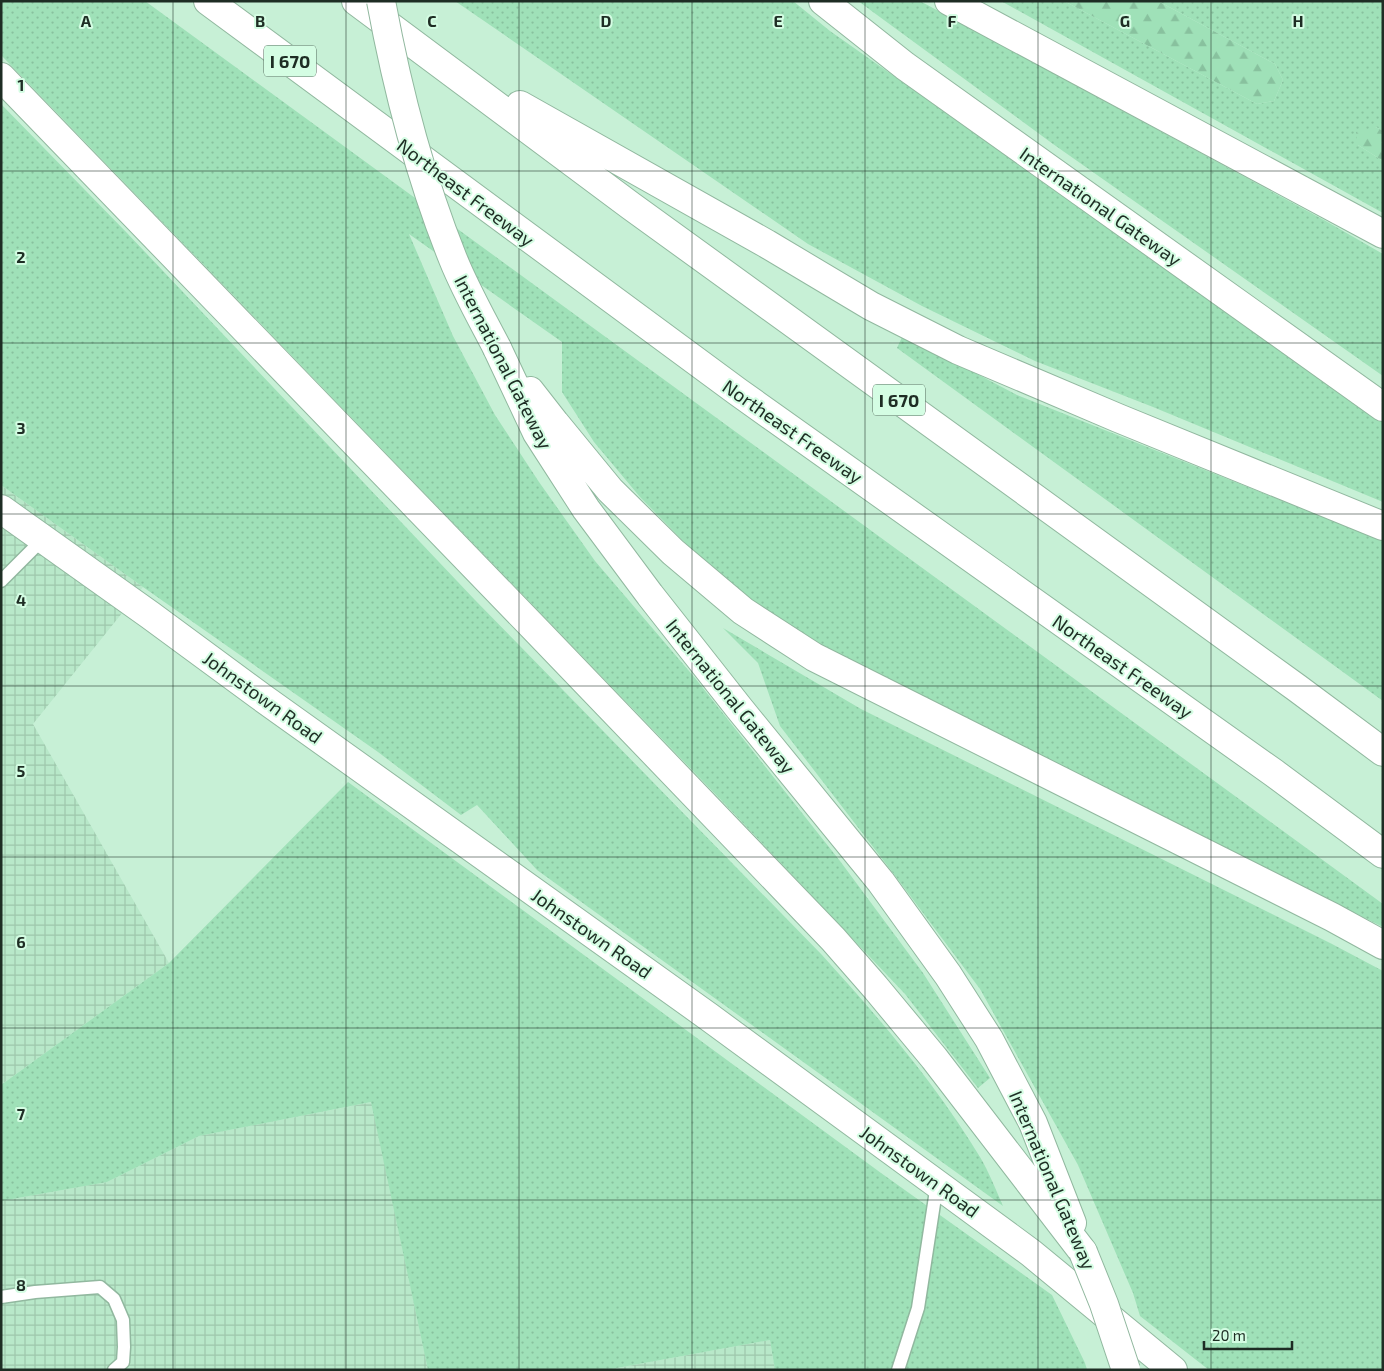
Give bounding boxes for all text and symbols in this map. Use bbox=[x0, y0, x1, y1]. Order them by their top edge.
text: A bbox=[81, 11, 92, 30]
text: B bbox=[255, 11, 265, 30]
text: C bbox=[427, 11, 437, 30]
text: D bbox=[601, 11, 612, 30]
text: E bbox=[773, 11, 783, 30]
text: F bbox=[948, 11, 957, 30]
text: G bbox=[1120, 11, 1130, 30]
text: H bbox=[1292, 11, 1304, 30]
road number: I 670 bbox=[264, 46, 316, 76]
text: 1 bbox=[18, 75, 24, 94]
street label: Northeast Freeway bbox=[393, 133, 539, 251]
street label: International Gateway bbox=[1016, 141, 1186, 271]
text: 2 bbox=[16, 247, 26, 266]
street label: International Gateway bbox=[450, 271, 558, 453]
street label: Northeast Freeway bbox=[719, 374, 867, 488]
road number: I 670 bbox=[873, 384, 925, 416]
text: 3 bbox=[16, 418, 26, 437]
text: 4 bbox=[16, 590, 26, 609]
street label: Northeast Freeway bbox=[1049, 609, 1197, 723]
street label: International Gateway bbox=[662, 614, 800, 778]
street label: Johnstown Road bbox=[199, 646, 327, 748]
text: 5 bbox=[17, 761, 26, 780]
street label: Johnstown Road bbox=[527, 883, 657, 983]
text: 6 bbox=[16, 932, 26, 951]
street label: International Gateway bbox=[1005, 1087, 1101, 1273]
text: 7 bbox=[17, 1104, 26, 1123]
street label: Johnstown Road bbox=[856, 1120, 984, 1222]
text: 8 bbox=[16, 1275, 26, 1294]
scale bar bbox=[1204, 1318, 1292, 1350]
text: 20 m bbox=[1212, 1326, 1246, 1344]

